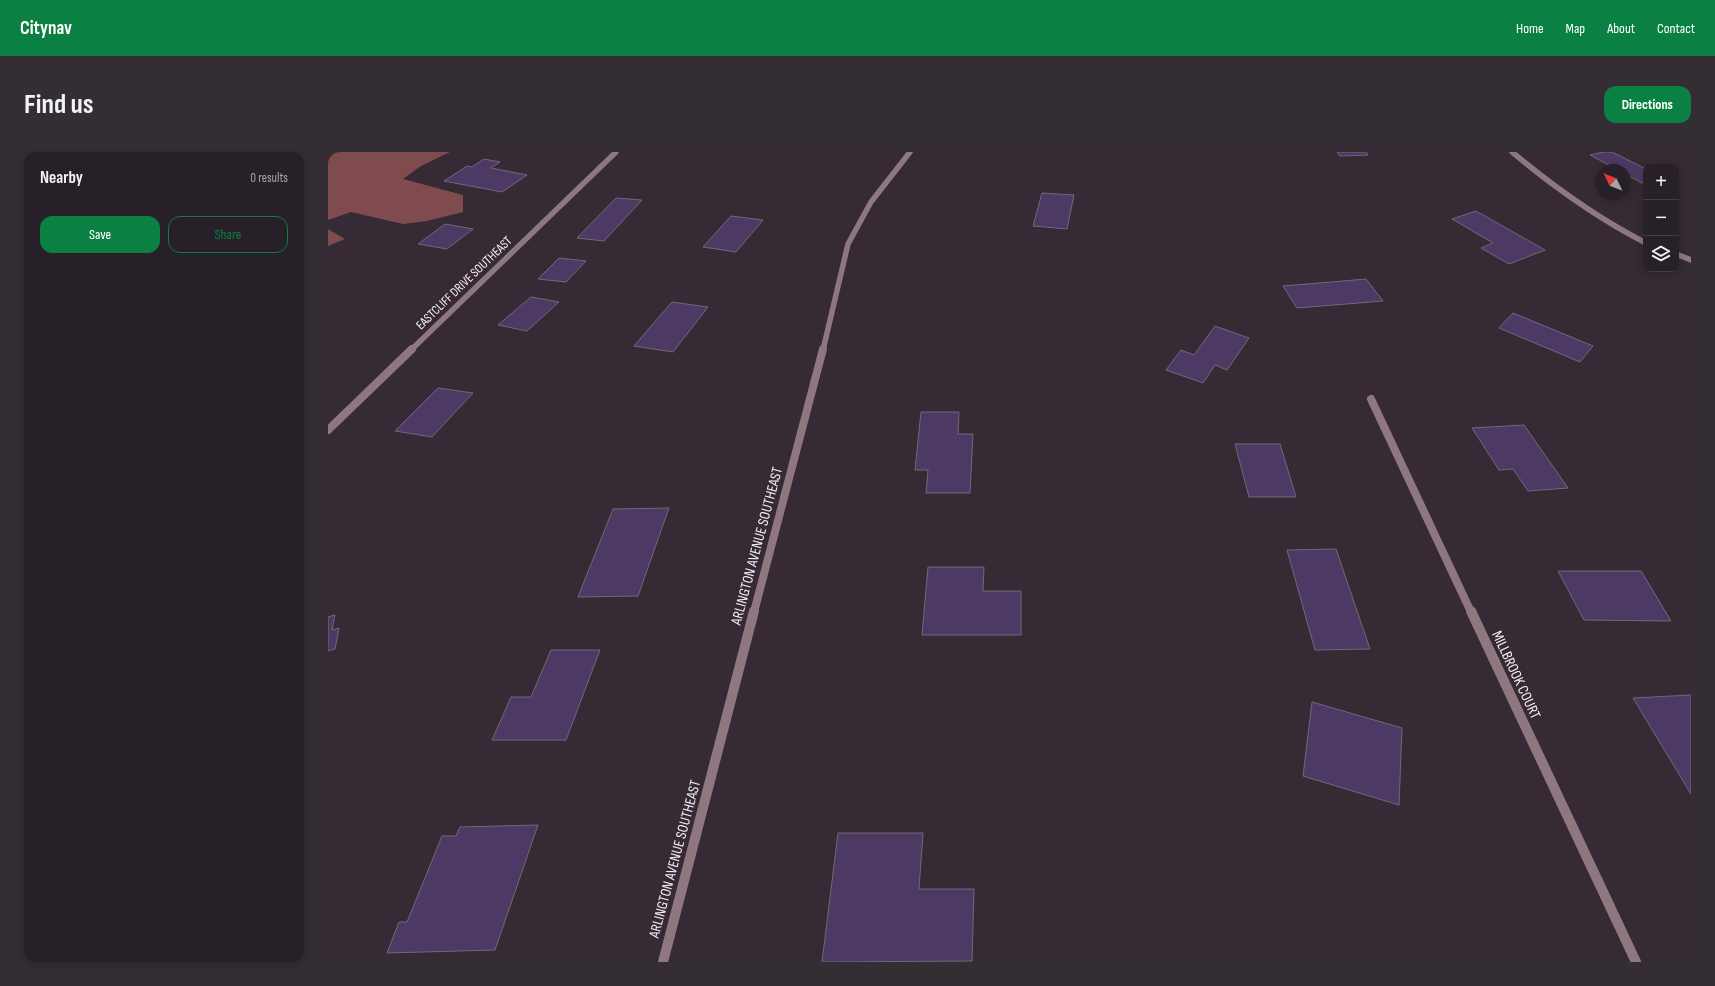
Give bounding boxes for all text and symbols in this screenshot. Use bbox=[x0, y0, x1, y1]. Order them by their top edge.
text: Citynav bbox=[20, 17, 72, 40]
text: Home bbox=[1516, 20, 1544, 37]
text: Map bbox=[1566, 20, 1585, 37]
text: About bbox=[1607, 20, 1635, 37]
text: Contact bbox=[1657, 20, 1695, 37]
button: Directions bbox=[1604, 86, 1691, 123]
text: Find us bbox=[24, 88, 93, 121]
north arrow bbox=[1595, 164, 1631, 200]
map controls bbox=[1643, 164, 1679, 272]
button: + bbox=[1643, 164, 1679, 200]
text: Nearby bbox=[40, 168, 83, 188]
text: 0 results bbox=[250, 170, 288, 186]
button: − bbox=[1643, 200, 1679, 236]
button: Save bbox=[40, 216, 160, 253]
button: Share bbox=[168, 216, 288, 253]
street label: EASTCLIFF DRIVE SOUTHEAST bbox=[413, 233, 515, 333]
button: layers bbox=[1643, 236, 1679, 272]
street label: ARLINGTON AVENUE SOUTHEAST bbox=[727, 465, 787, 628]
street label: MILLBROOK COURT bbox=[1487, 628, 1545, 722]
street label: ARLINGTON AVENUE SOUTHEAST bbox=[645, 778, 705, 941]

